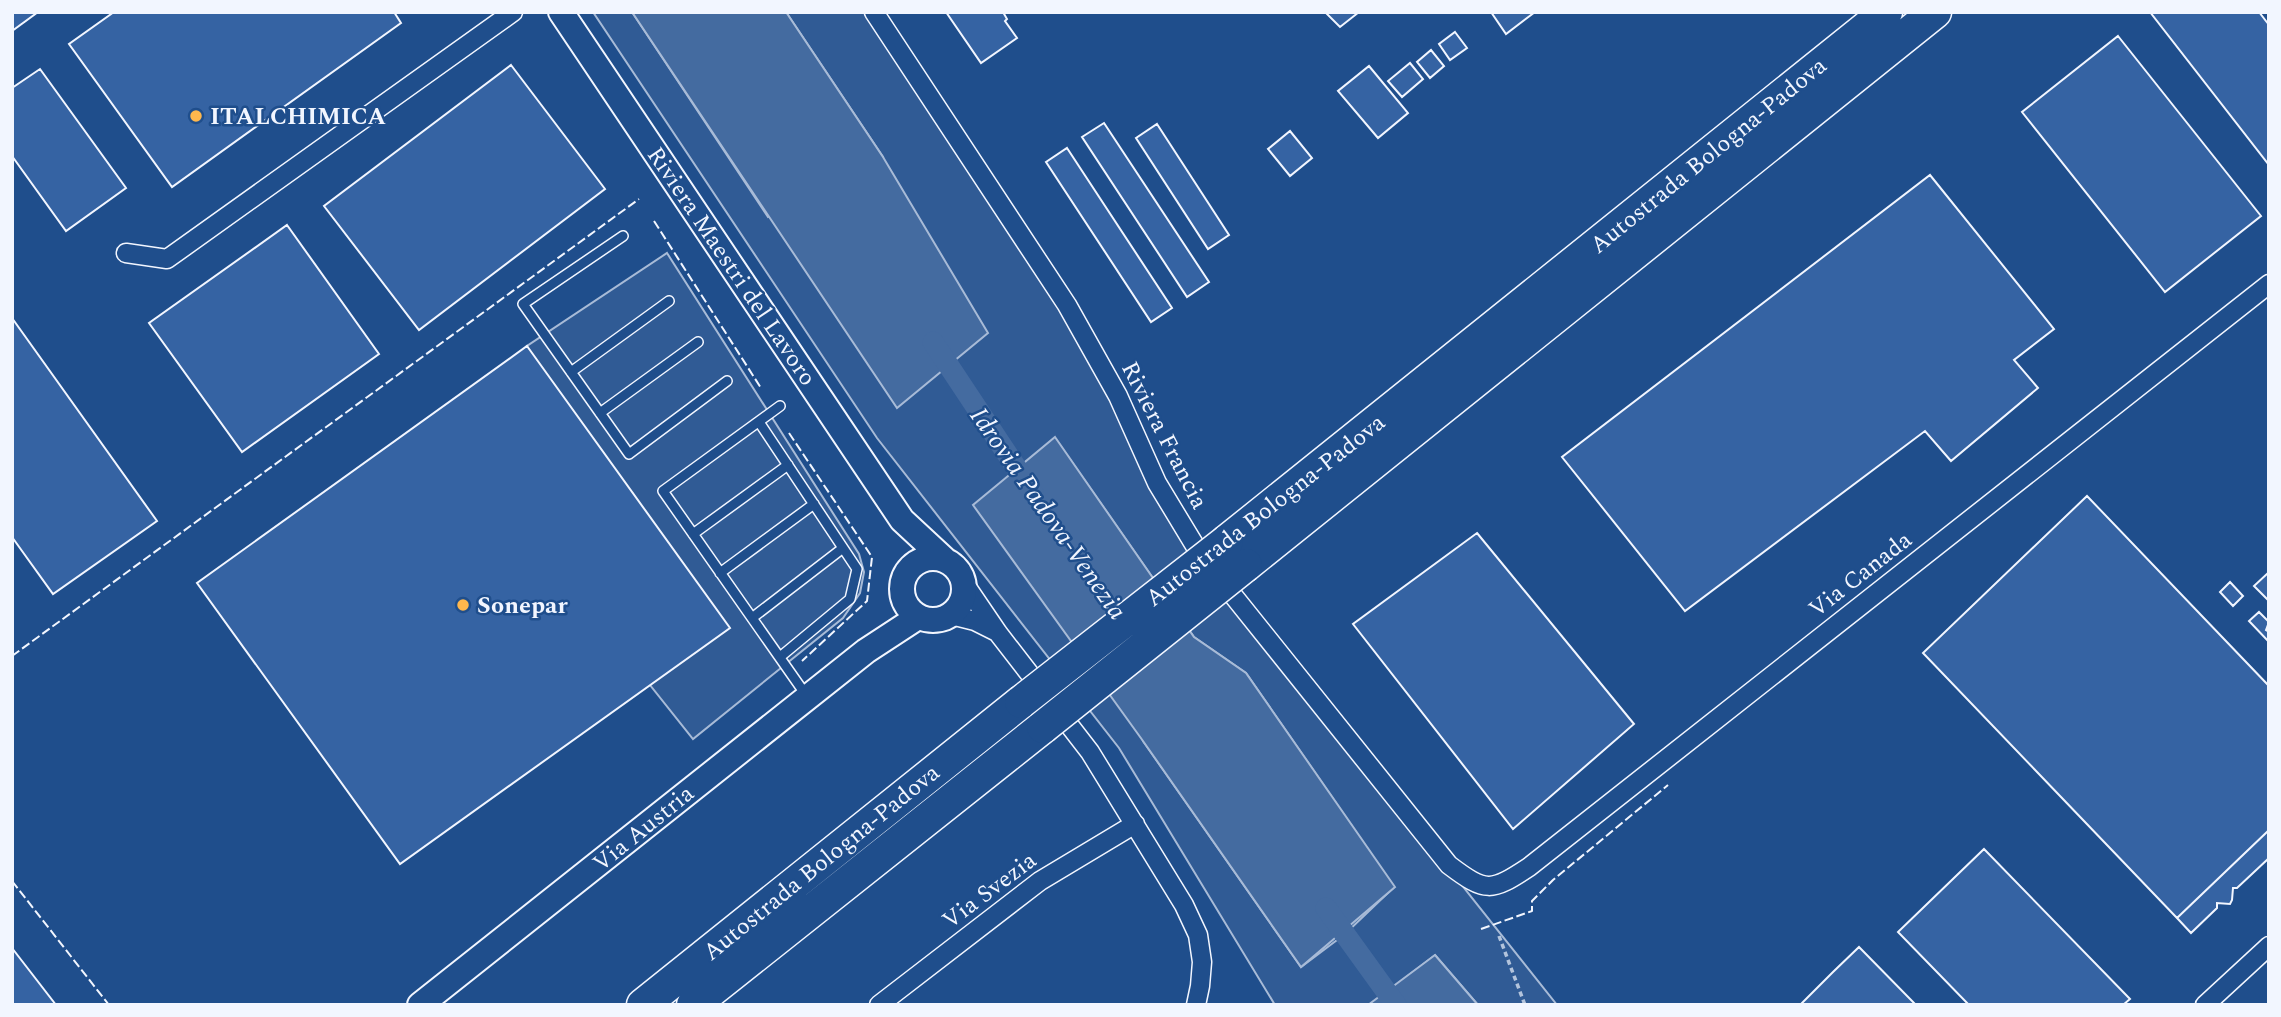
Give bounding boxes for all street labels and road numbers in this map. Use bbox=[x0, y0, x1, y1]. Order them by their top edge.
street label: Autostrada Bologna-Padova bbox=[1582, 48, 1835, 263]
street label: Riviera Maestri del Lavoro bbox=[637, 140, 825, 393]
street label: Riviera Francia bbox=[1111, 355, 1217, 516]
street label: Autostrada Bologna-Padova bbox=[1138, 405, 1394, 616]
street label: Via Canada bbox=[1801, 523, 1920, 627]
street label: Autostrada Bologna-Padova bbox=[695, 755, 948, 970]
street label: Via Austria bbox=[585, 776, 702, 881]
street label: Via Svezia bbox=[935, 843, 1045, 938]

